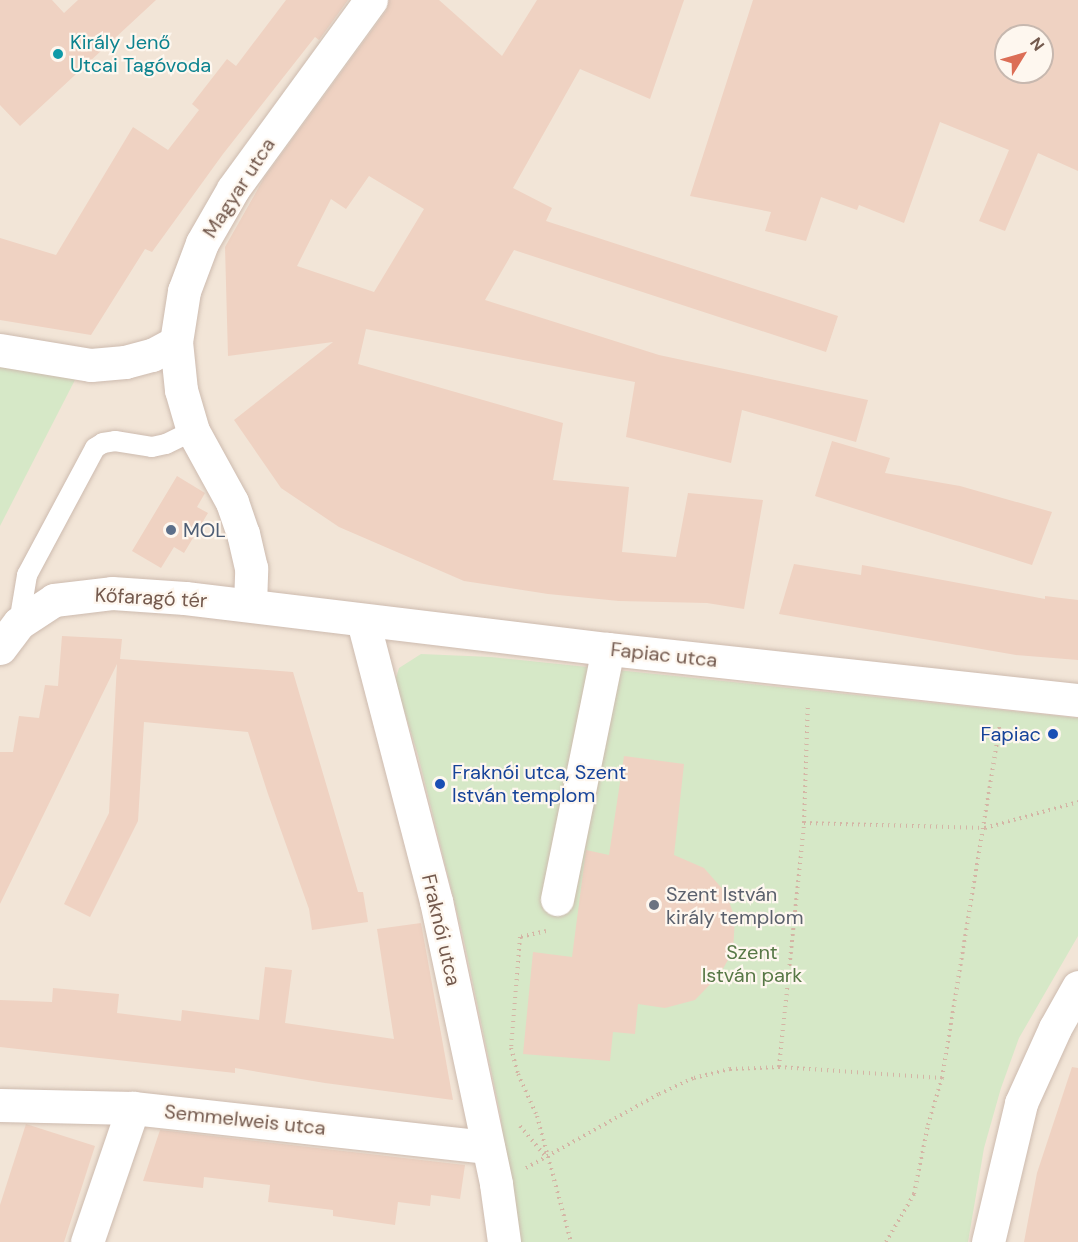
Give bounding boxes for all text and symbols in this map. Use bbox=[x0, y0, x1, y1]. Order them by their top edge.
north arrow bbox=[994, 24, 1054, 84]
place label: Király Jenő Utcai Tagóvoda bbox=[70, 30, 211, 77]
text: N bbox=[1025, 33, 1049, 55]
marker: Király Jenő Utcai Tagóvoda bbox=[51, 47, 65, 61]
street label: Magyar utca bbox=[198, 134, 280, 242]
place label: MOL bbox=[183, 518, 226, 542]
marker: MOL bbox=[164, 523, 178, 537]
street label: Kőfaragó tér bbox=[94, 583, 208, 613]
street label: Fapiac utca bbox=[609, 637, 719, 673]
place label: Fapiac bbox=[980, 722, 1041, 746]
marker: Fapiac bbox=[1046, 727, 1060, 741]
place label: Fraknói utca, Szent István templom bbox=[452, 760, 626, 807]
marker: Fraknói utca, Szent István templom bbox=[433, 777, 447, 791]
street label: Fraknói utca bbox=[417, 872, 465, 988]
place label: Szent István király templom bbox=[666, 882, 803, 929]
marker: Szent István király templom bbox=[647, 898, 661, 912]
park label: Szent István park bbox=[702, 940, 802, 987]
street label: Semmelweis utca bbox=[163, 1100, 327, 1140]

